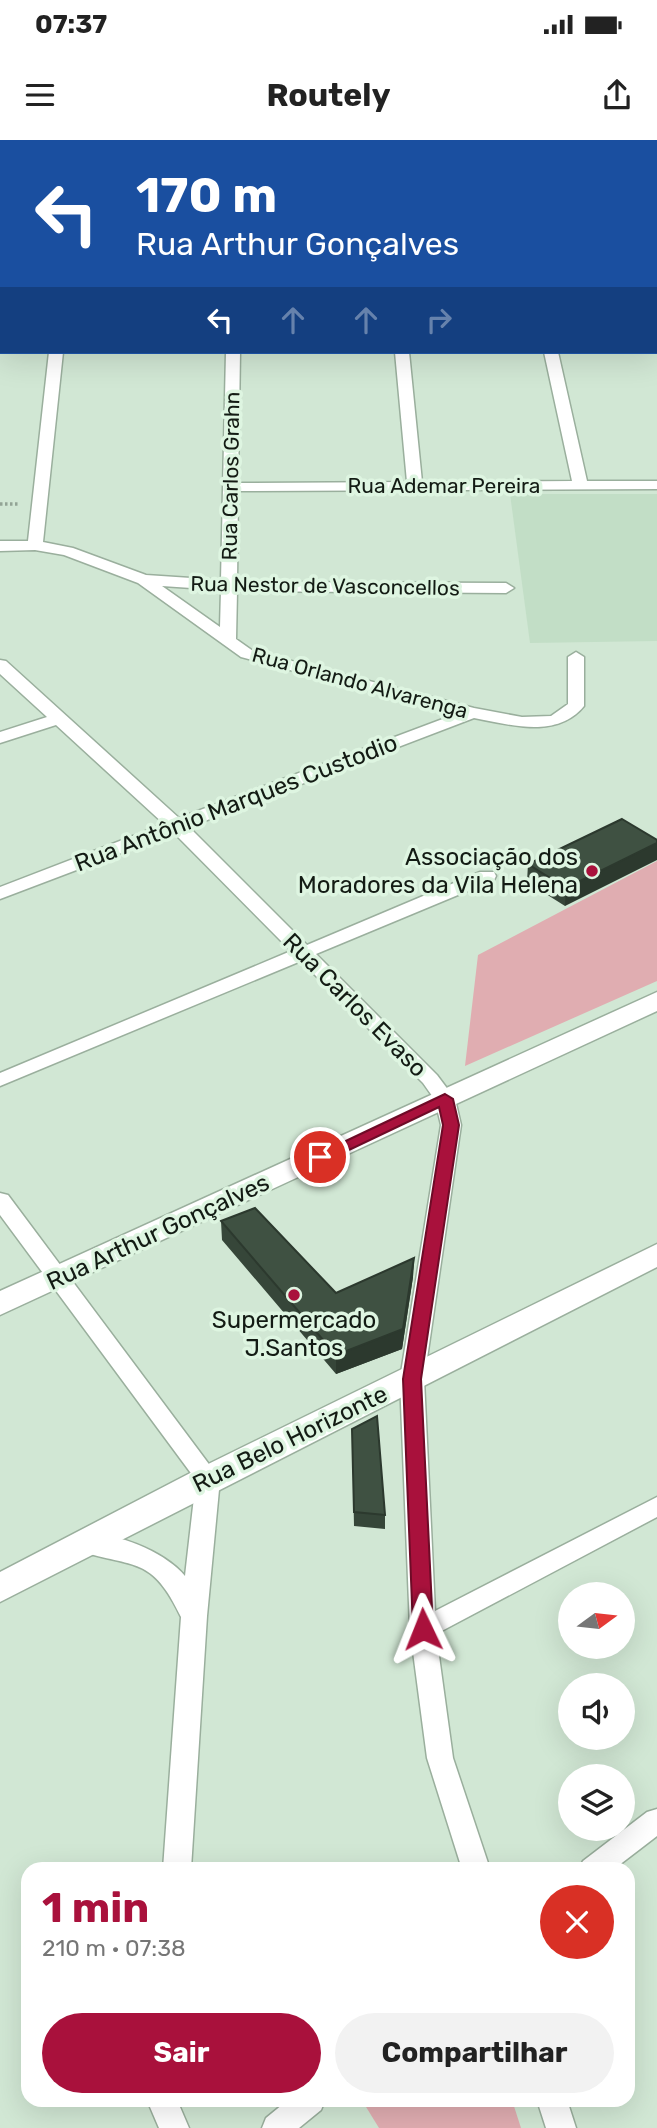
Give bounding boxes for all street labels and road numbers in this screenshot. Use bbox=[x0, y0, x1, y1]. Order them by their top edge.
street label: Rua Carlos Grahn bbox=[217, 391, 244, 561]
street label: Rua Ademar Pereira bbox=[348, 473, 540, 498]
street label: Rua Nestor de Vasconcellos bbox=[190, 571, 460, 600]
street label: Rua Orlando Alvarenga bbox=[250, 642, 471, 723]
street label: Rua Antônio Marques Custodio bbox=[71, 728, 401, 878]
street label: Rua Carlos Evaso bbox=[277, 927, 433, 1083]
street label: Rua Arthur Gonçalves bbox=[42, 1168, 274, 1296]
street label: Rua Belo Horizonte bbox=[188, 1380, 392, 1498]

